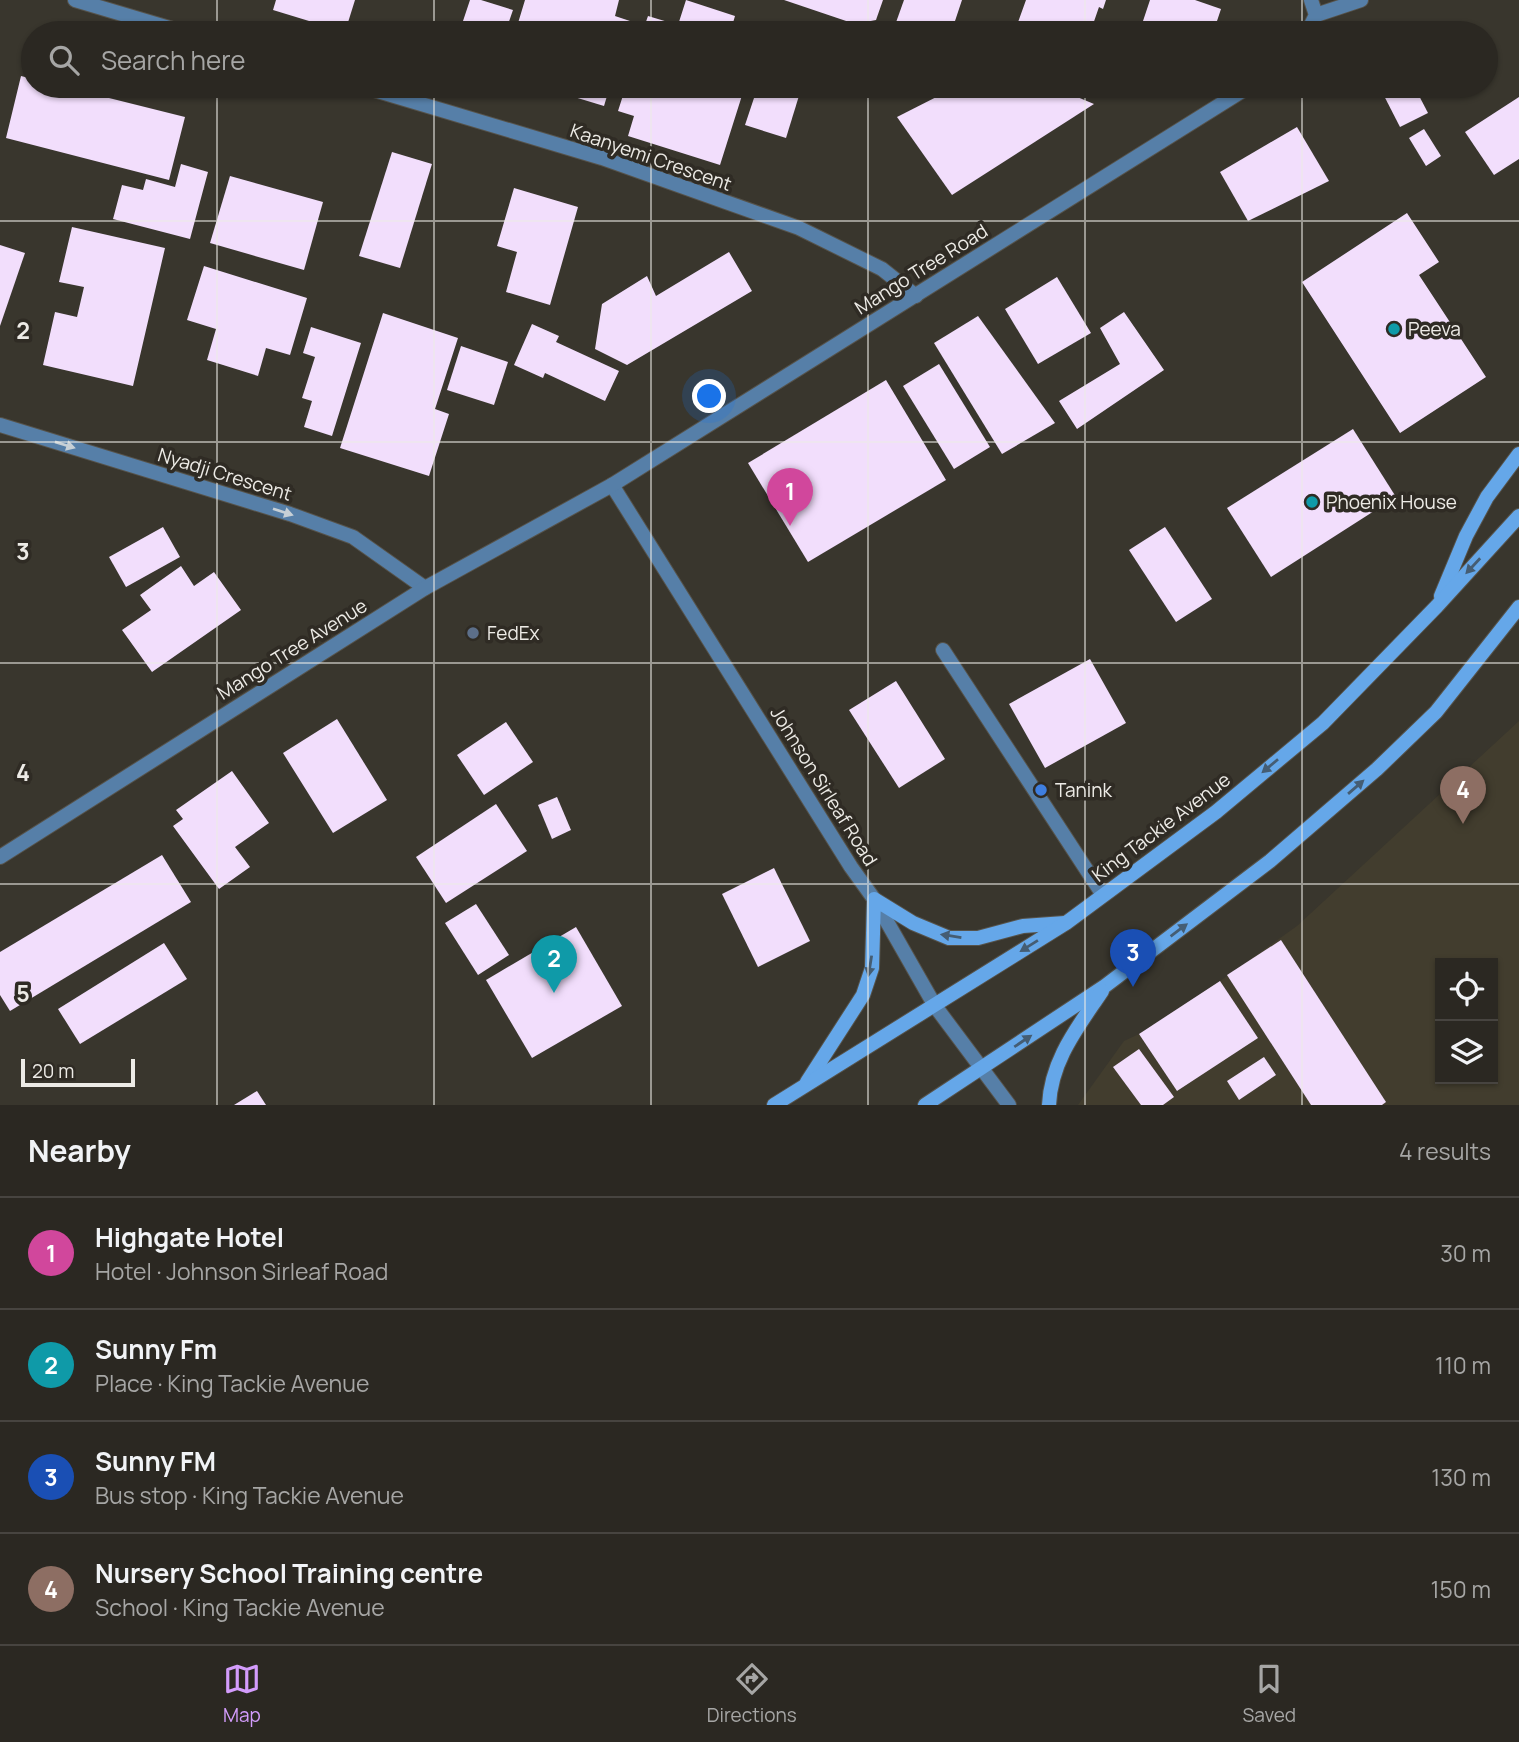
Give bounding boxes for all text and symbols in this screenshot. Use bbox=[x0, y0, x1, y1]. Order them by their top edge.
search box bbox=[21, 21, 1498, 98]
icon: search bbox=[45, 41, 83, 79]
text: Search here bbox=[101, 42, 246, 78]
street label: Kaanyemi Crescent bbox=[567, 117, 735, 197]
street label: Mango Tree Road bbox=[850, 218, 992, 320]
text: 2 bbox=[16, 314, 30, 346]
place label: Peeva bbox=[1408, 316, 1461, 342]
marker: Peeva bbox=[1386, 321, 1402, 337]
your location bbox=[692, 379, 726, 413]
one-way arrow bbox=[55, 441, 76, 451]
street label: Nyadji Crescent bbox=[155, 441, 295, 507]
pin: 1 bbox=[767, 468, 813, 526]
place label: Phoenix House bbox=[1326, 489, 1457, 515]
marker: Phoenix House bbox=[1304, 494, 1320, 510]
one-way arrow bbox=[272, 507, 293, 518]
text: 3 bbox=[16, 535, 30, 567]
one-way arrow bbox=[1466, 558, 1481, 575]
street label: Mango Tree Avenue bbox=[212, 592, 372, 706]
place label: FedEx bbox=[487, 620, 540, 646]
marker: FedEx bbox=[465, 625, 481, 641]
street label: Johnson Sirleaf Road bbox=[764, 701, 884, 871]
text: 4 bbox=[16, 756, 30, 788]
one-way arrow bbox=[1262, 759, 1280, 774]
street label: King Tackie Avenue bbox=[1087, 766, 1235, 888]
pin: 4 bbox=[1440, 766, 1486, 824]
place label: Tanink bbox=[1055, 777, 1113, 803]
one-way arrow bbox=[1347, 780, 1364, 795]
marker: Tanink bbox=[1033, 782, 1049, 798]
one-way arrow bbox=[1170, 923, 1188, 937]
pin: 3 bbox=[1110, 929, 1156, 987]
one-way arrow bbox=[940, 930, 962, 941]
pin: 2 bbox=[531, 935, 577, 993]
one-way arrow bbox=[1019, 939, 1039, 952]
one-way arrow bbox=[864, 955, 875, 977]
map controls bbox=[1435, 958, 1498, 1084]
button: locate bbox=[1435, 958, 1498, 1021]
text: 5 bbox=[16, 977, 30, 1009]
button: layers bbox=[1435, 1021, 1498, 1084]
one-way arrow bbox=[1014, 1034, 1032, 1048]
scale bar bbox=[21, 1056, 135, 1088]
text: 20 m bbox=[32, 1058, 74, 1084]
text: Nearby bbox=[28, 1130, 131, 1171]
text: 4 results bbox=[1399, 1135, 1491, 1167]
text: Highgate Hotel bbox=[95, 1219, 284, 1255]
text: 1 bbox=[46, 1237, 56, 1269]
text: 30 m bbox=[1440, 1237, 1491, 1269]
text: Hotel · Johnson Sirleaf Road bbox=[95, 1255, 388, 1287]
text: Sunny Fm bbox=[95, 1331, 217, 1367]
text: 2 bbox=[44, 1349, 58, 1381]
text: 110 m bbox=[1435, 1349, 1491, 1381]
text: Place · King Tackie Avenue bbox=[95, 1367, 369, 1399]
text: Sunny FM bbox=[95, 1443, 216, 1479]
text: 3 bbox=[44, 1461, 58, 1493]
text: 130 m bbox=[1431, 1461, 1491, 1493]
text: Bus stop · King Tackie Avenue bbox=[95, 1479, 404, 1511]
text: Nursery School Training centre bbox=[95, 1555, 483, 1591]
text: 4 bbox=[44, 1573, 58, 1605]
text: 150 m bbox=[1431, 1573, 1491, 1605]
text: School · King Tackie Avenue bbox=[95, 1591, 385, 1623]
tab: Map bbox=[223, 1660, 261, 1728]
tab: Directions bbox=[707, 1660, 797, 1728]
tab: Saved bbox=[1243, 1660, 1296, 1728]

